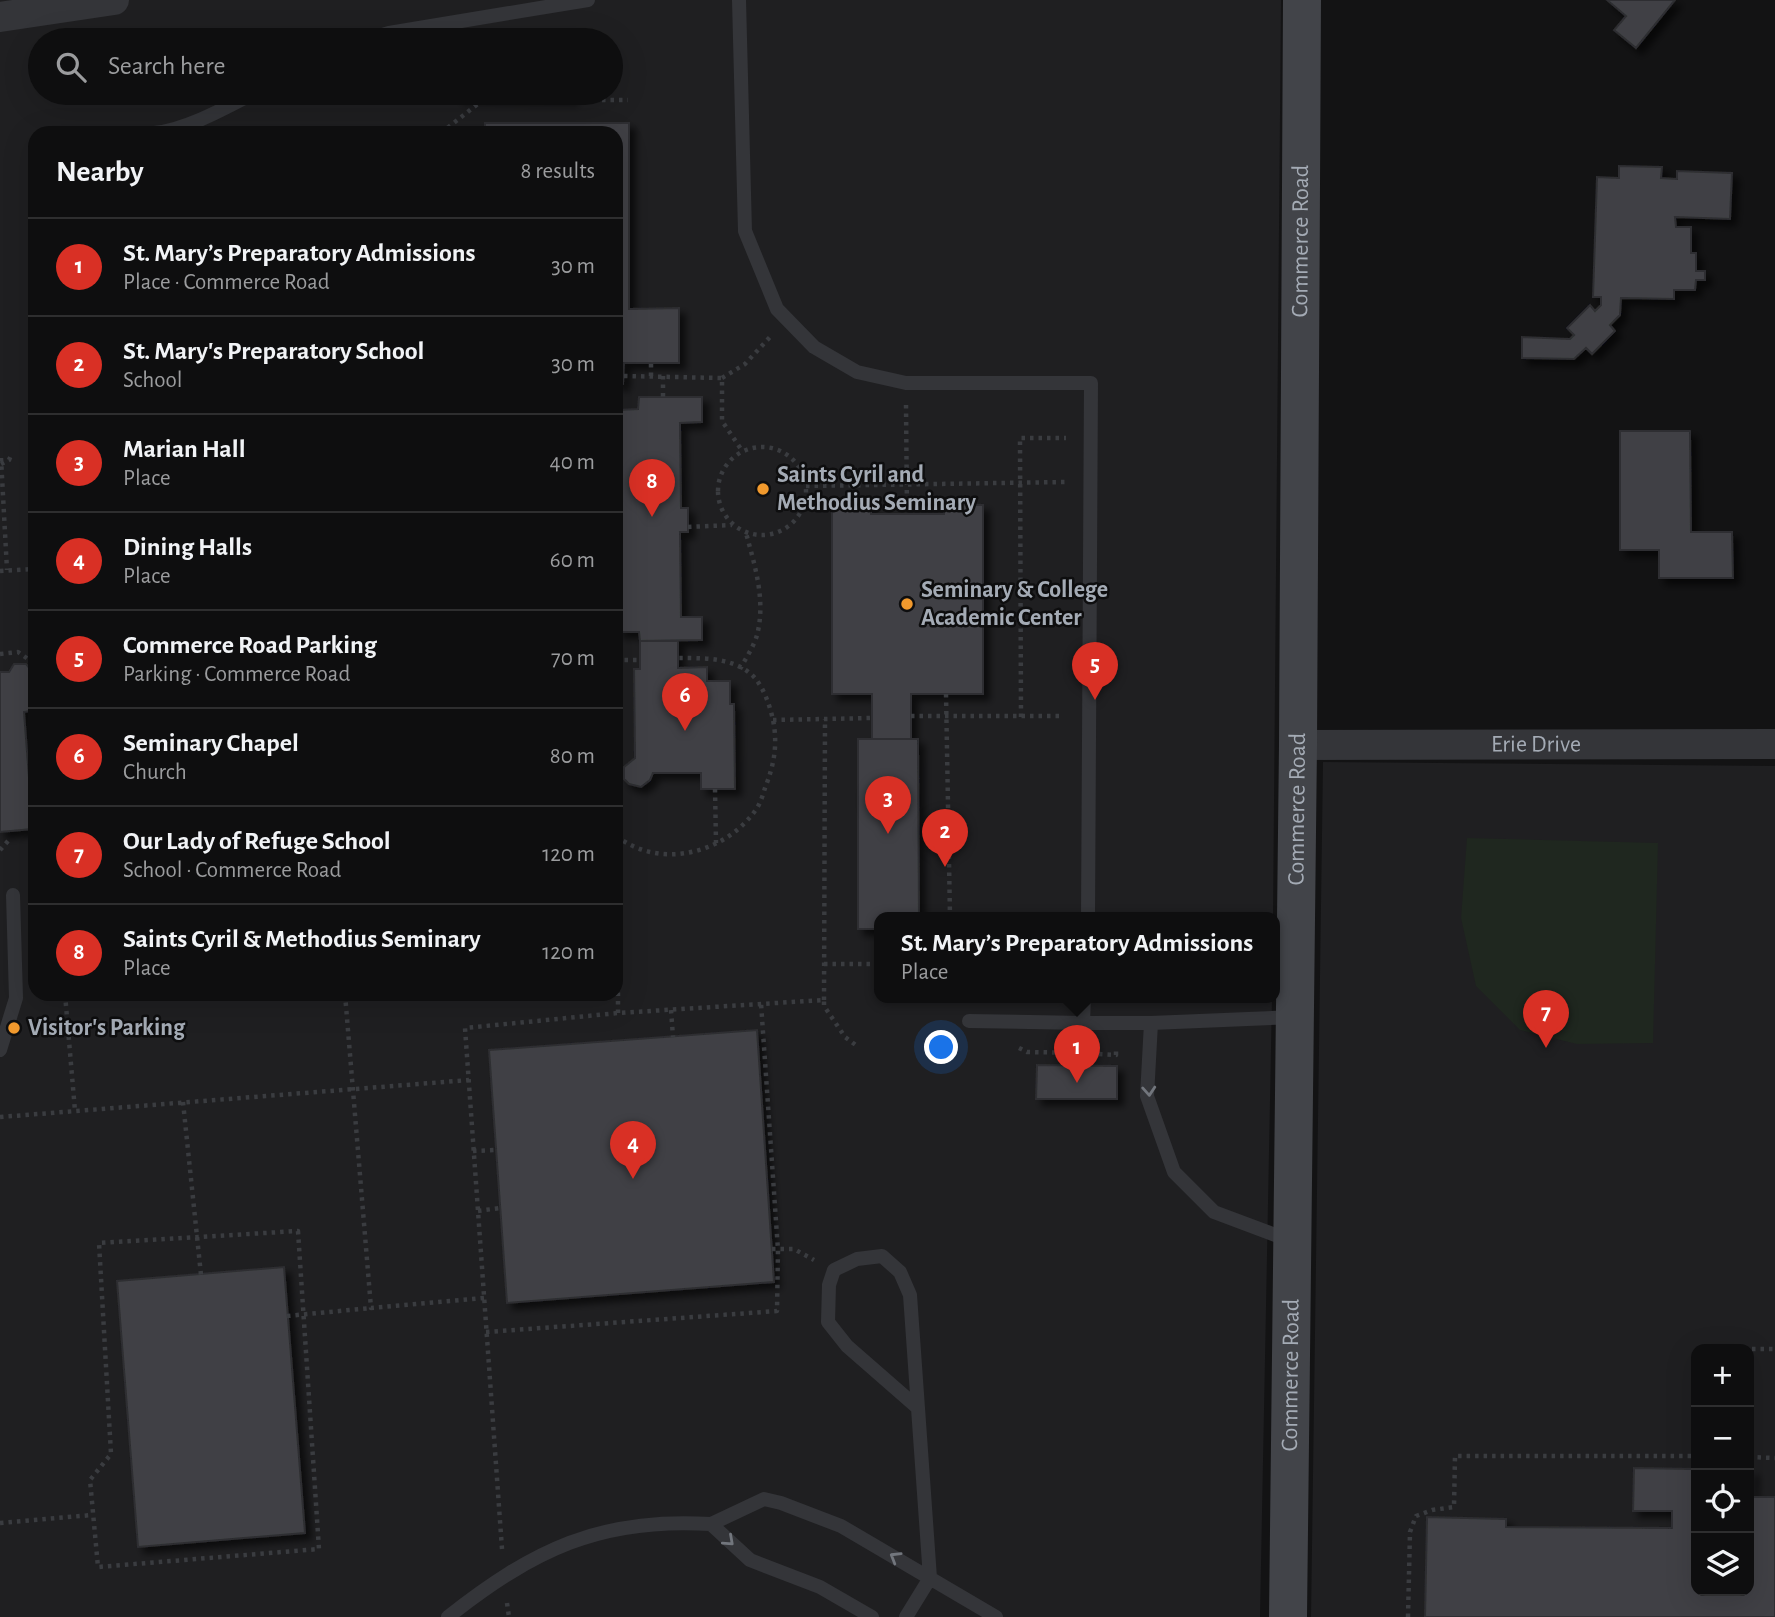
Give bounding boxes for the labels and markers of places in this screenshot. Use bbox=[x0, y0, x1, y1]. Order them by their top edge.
pin: 8 bbox=[629, 459, 675, 517]
place label: Saints Cyril and Methodius Seminary bbox=[777, 463, 976, 515]
marker: Saints Cyril and Methodius Seminary bbox=[755, 481, 771, 497]
place label: Seminary & College Academic Center bbox=[921, 578, 1108, 630]
marker: Seminary & College Academic Center bbox=[899, 596, 915, 612]
pin: 5 bbox=[1072, 642, 1118, 700]
pin: 6 bbox=[662, 673, 708, 731]
pin: 3 bbox=[865, 776, 911, 834]
pin: 2 bbox=[922, 809, 968, 867]
pin: 7 bbox=[1523, 990, 1569, 1048]
place label: Visitor's Parking bbox=[28, 1016, 186, 1040]
marker: Visitor's Parking bbox=[6, 1020, 22, 1036]
pin: 1 bbox=[1054, 1025, 1100, 1083]
pin: 4 bbox=[610, 1121, 656, 1179]

